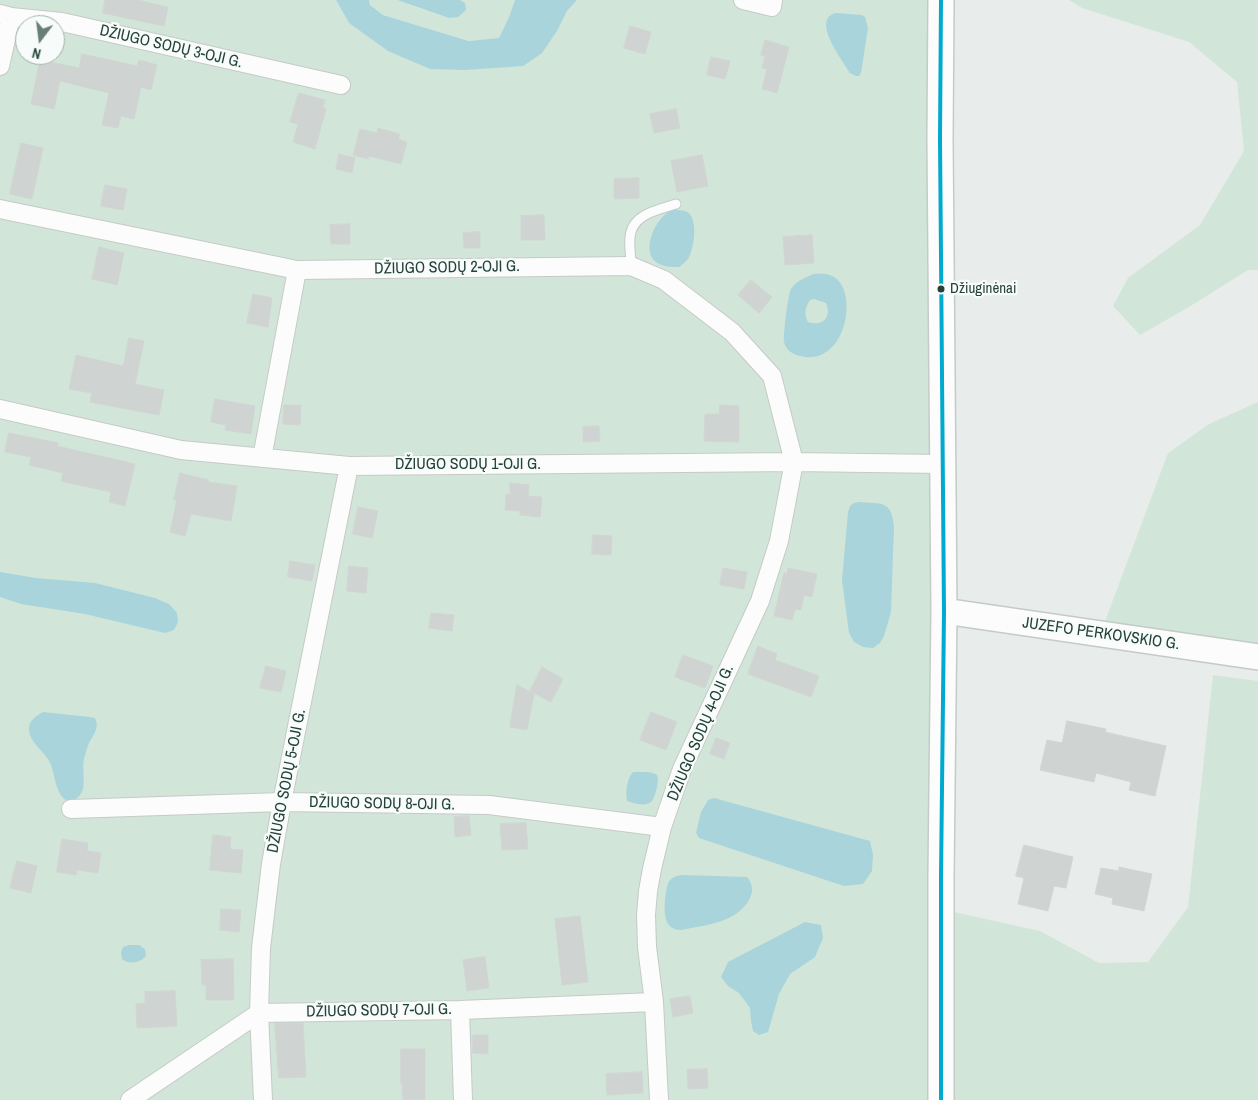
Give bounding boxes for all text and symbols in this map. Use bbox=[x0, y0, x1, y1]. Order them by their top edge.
north arrow bbox=[15, 15, 65, 65]
street label: DŽIUGO SODŲ 3-OJI G. bbox=[98, 21, 244, 73]
text: N bbox=[30, 44, 43, 63]
street label: DŽIUGO SODŲ 2-OJI G. bbox=[374, 257, 520, 279]
place label: Džiuginėnai bbox=[950, 280, 1016, 298]
marker: Džiuginėnai bbox=[936, 284, 946, 294]
street label: DŽIUGO SODŲ 1-OJI G. bbox=[395, 455, 541, 475]
street label: JUZEFO PERKOVSKIO G. bbox=[1021, 613, 1181, 655]
street label: DŽIUGO SODŲ 4-OJI G. bbox=[664, 662, 738, 804]
street label: DŽIUGO SODŲ 5-OJI G. bbox=[264, 708, 310, 854]
street label: DŽIUGO SODŲ 8-OJI G. bbox=[309, 793, 455, 815]
street label: DŽIUGO SODŲ 7-OJI G. bbox=[306, 1000, 452, 1022]

